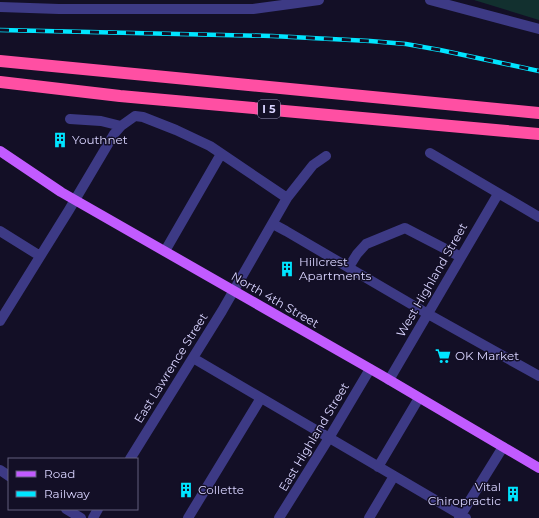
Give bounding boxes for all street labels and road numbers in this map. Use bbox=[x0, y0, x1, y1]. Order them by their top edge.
road number: I 5 bbox=[258, 100, 280, 118]
street label: West Highland Street bbox=[393, 220, 470, 339]
street label: North 4th Street bbox=[229, 268, 322, 331]
street label: East Lawrence Street bbox=[131, 310, 211, 425]
street label: East Highland Street bbox=[275, 380, 352, 494]

